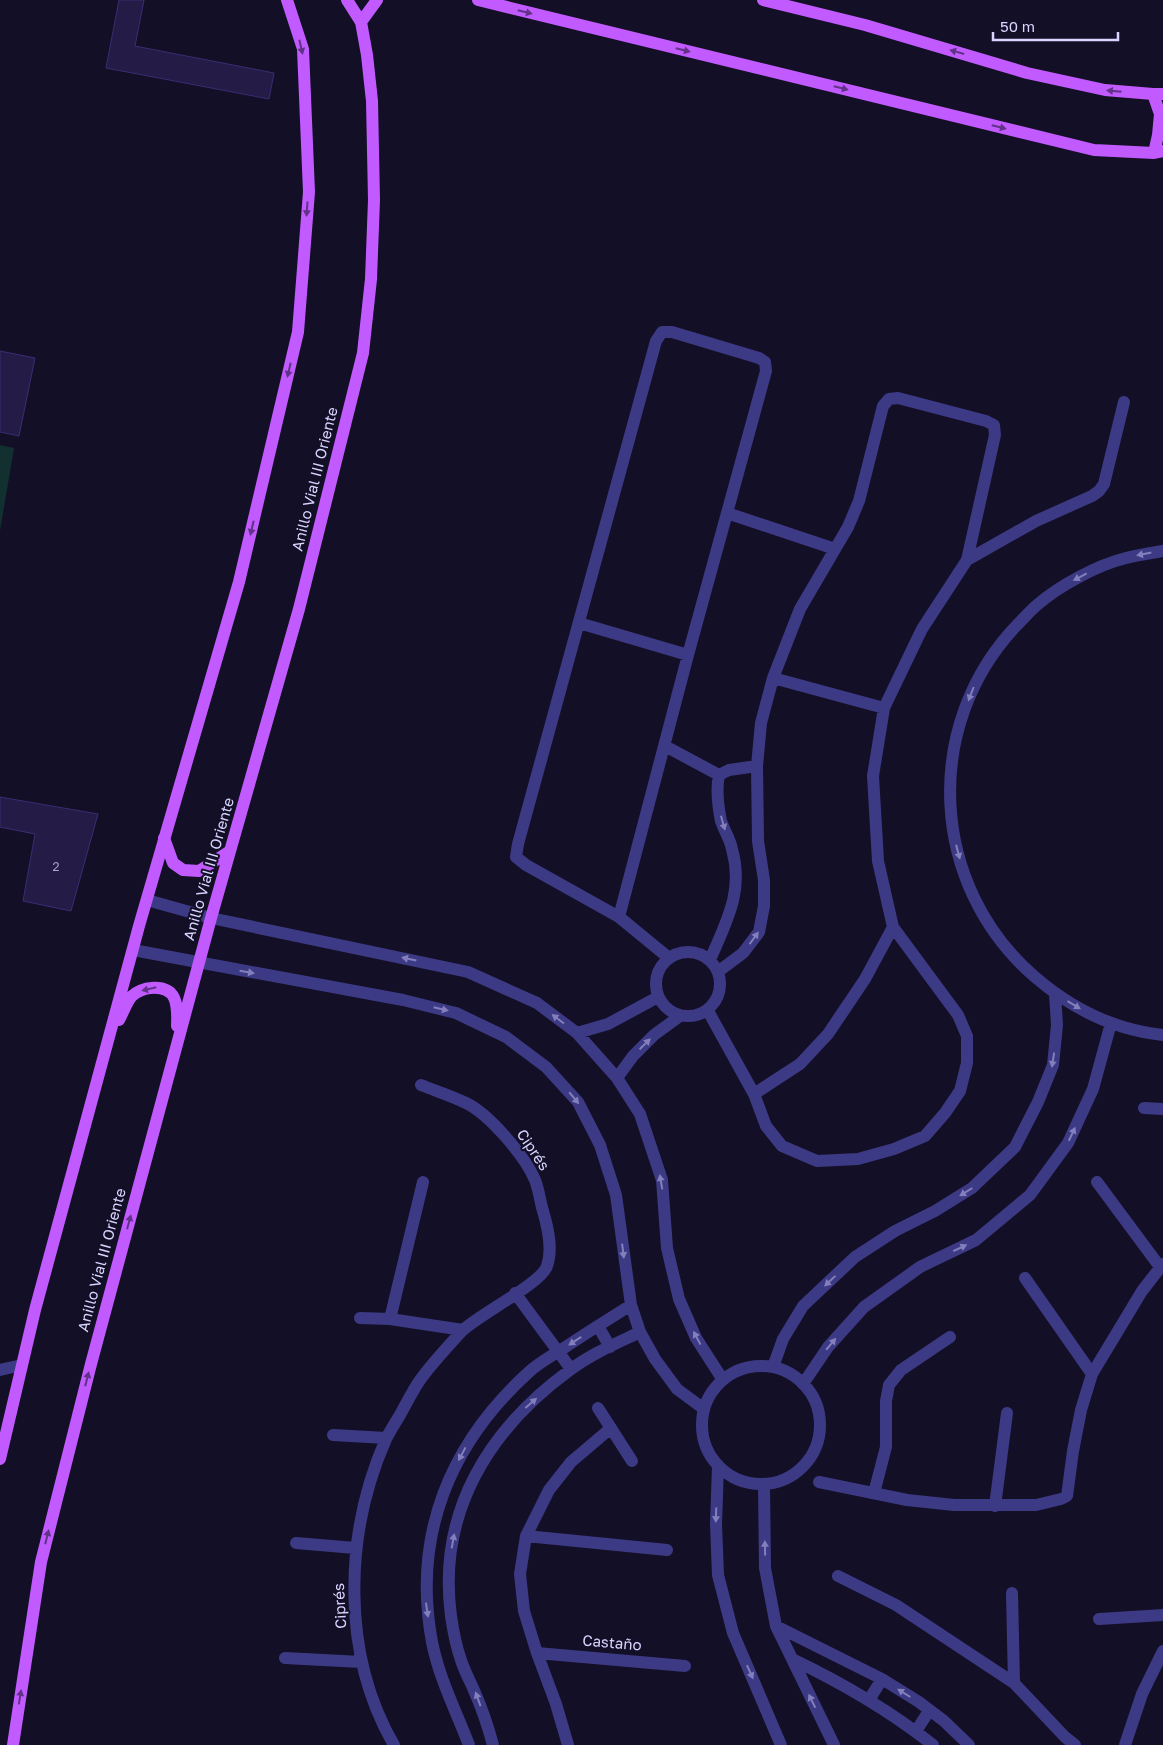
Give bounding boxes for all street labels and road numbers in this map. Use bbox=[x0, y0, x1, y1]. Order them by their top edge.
street label: Anillo Vial III Oriente bbox=[287, 405, 341, 553]
street label: Anillo Vial III Oriente bbox=[179, 795, 237, 942]
street label: Ciprés bbox=[514, 1125, 554, 1173]
street label: Anillo Vial III Oriente bbox=[73, 1186, 129, 1334]
street label: Ciprés bbox=[329, 1583, 349, 1629]
street label: Castaño bbox=[582, 1630, 642, 1654]

